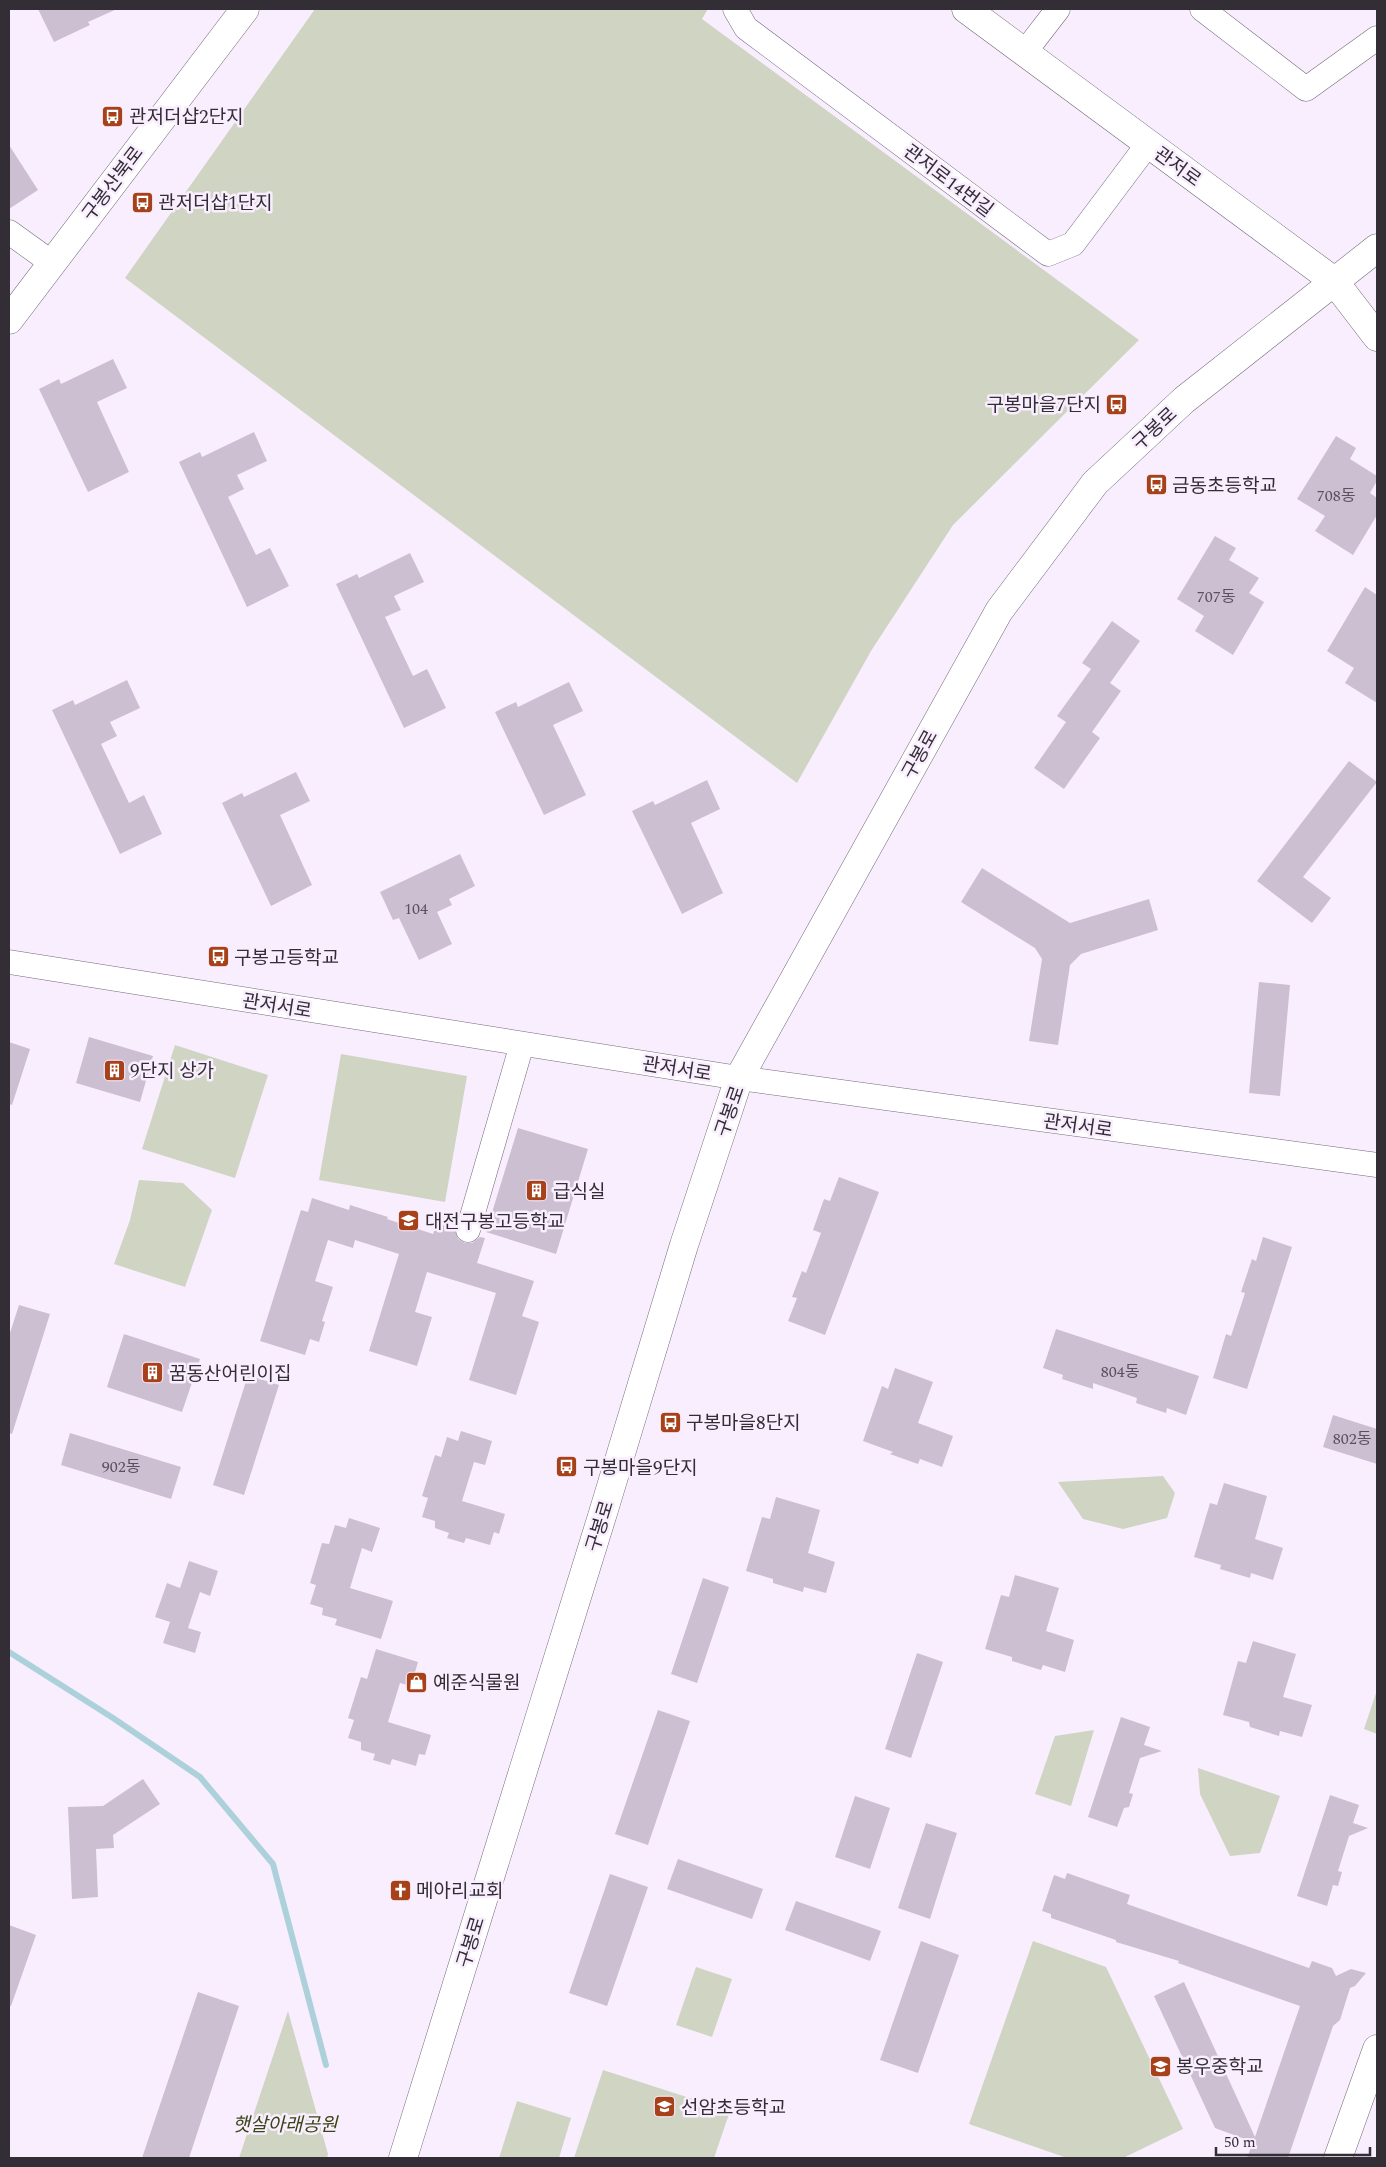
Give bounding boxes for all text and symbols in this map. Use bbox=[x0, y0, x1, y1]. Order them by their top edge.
place label: 관저더샵2단지 bbox=[129, 103, 243, 132]
bus stop icon: 관저더샵2단지 bbox=[101, 104, 125, 128]
street label: 관저로14번길 bbox=[897, 138, 999, 225]
street label: 구봉산북로 bbox=[75, 140, 151, 228]
street label: 관저로 bbox=[1147, 140, 1207, 194]
place label: 관저더샵1단지 bbox=[158, 189, 272, 218]
bus stop icon: 관저더샵1단지 bbox=[130, 190, 154, 214]
place label: 구봉마을7단지 bbox=[987, 391, 1101, 420]
bus stop icon: 구봉마을7단지 bbox=[1105, 392, 1129, 416]
street label: 구봉로 bbox=[1126, 401, 1184, 458]
place label: 금동초등학교 bbox=[1172, 472, 1277, 501]
bus stop icon: 금동초등학교 bbox=[1144, 473, 1168, 497]
house number: 708동 bbox=[1317, 484, 1356, 508]
house number: 707동 bbox=[1197, 585, 1236, 609]
street label: 구봉로 bbox=[895, 725, 946, 785]
house number: 104 bbox=[404, 897, 428, 921]
place label: 구봉고등학교 bbox=[234, 944, 339, 973]
bus stop icon: 구봉고등학교 bbox=[206, 945, 230, 969]
street label: 관저서로 bbox=[240, 987, 314, 1026]
street label: 관저서로 bbox=[640, 1050, 714, 1089]
place label: 9단지 상가 bbox=[130, 1057, 214, 1086]
building icon: 9단지 상가 bbox=[102, 1058, 126, 1082]
street label: 구봉로 bbox=[708, 1082, 753, 1141]
street label: 관저서로 bbox=[1041, 1107, 1114, 1146]
place label: 급식실 bbox=[553, 1178, 605, 1207]
building icon: 급식실 bbox=[525, 1179, 549, 1203]
place label: 대전구봉고등학교 bbox=[425, 1208, 565, 1237]
school or university icon: 대전구봉고등학교 bbox=[397, 1209, 421, 1233]
place label: 꿈동산어린이집 bbox=[169, 1360, 291, 1389]
house number: 804동 bbox=[1101, 1360, 1140, 1384]
building icon: 꿈동산어린이집 bbox=[141, 1361, 165, 1385]
place label: 구봉마을8단지 bbox=[686, 1409, 800, 1438]
bus stop icon: 구봉마을8단지 bbox=[658, 1410, 682, 1434]
house number: 802동 bbox=[1333, 1427, 1372, 1451]
place label: 구봉마을9단지 bbox=[583, 1454, 697, 1483]
house number: 902동 bbox=[102, 1455, 141, 1479]
bus stop icon: 구봉마을9단지 bbox=[555, 1455, 579, 1479]
street label: 구봉로 bbox=[579, 1497, 622, 1556]
place label: 예준식물원 bbox=[433, 1669, 520, 1698]
shop icon: 예준식물원 bbox=[405, 1670, 429, 1694]
place label: 메아리교회 bbox=[416, 1877, 503, 1906]
church icon: 메아리교회 bbox=[388, 1878, 412, 1902]
street label: 구봉로 bbox=[450, 1913, 493, 1972]
place label: 봉우중학교 bbox=[1176, 2053, 1263, 2082]
school or university icon: 봉우중학교 bbox=[1148, 2054, 1172, 2078]
place label: 선암초등학교 bbox=[681, 2094, 786, 2123]
school or university icon: 선암초등학교 bbox=[653, 2095, 677, 2119]
park label: 햇살아래공원 bbox=[233, 2111, 339, 2140]
scale bar bbox=[1216, 2124, 1370, 2156]
text: 50 m bbox=[1224, 2131, 1256, 2154]

